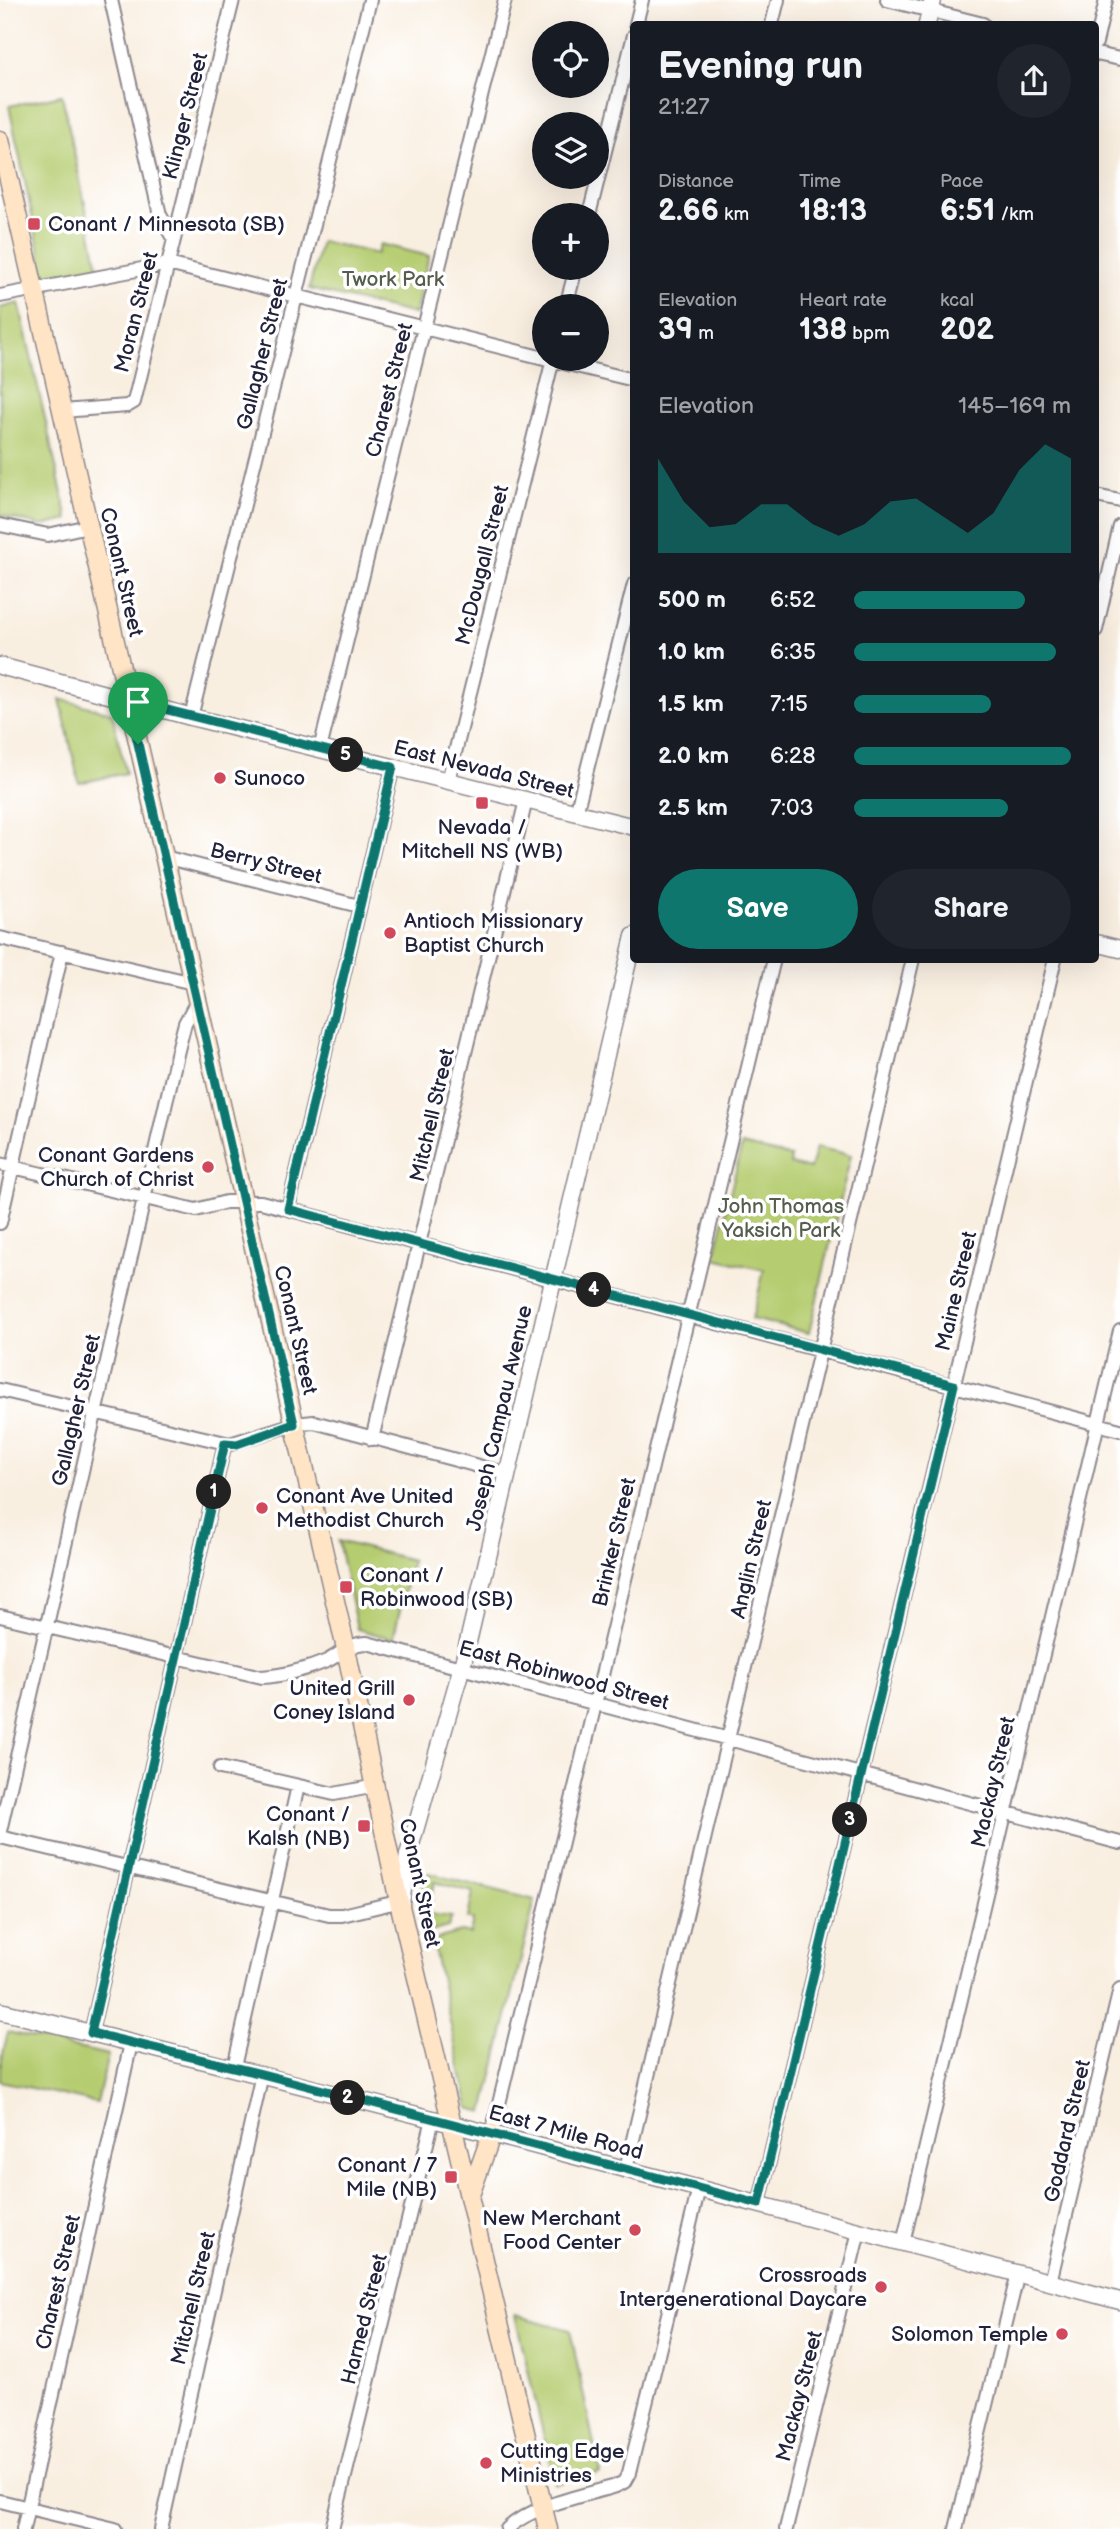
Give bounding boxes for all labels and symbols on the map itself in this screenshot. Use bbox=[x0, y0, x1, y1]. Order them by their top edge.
street label: Klinger Street bbox=[158, 49, 213, 182]
place label: Conant / Minnesota (SB) bbox=[48, 212, 285, 237]
marker: Conant / Minnesota (SB) bbox=[26, 216, 42, 232]
street label: Moran Street bbox=[109, 248, 164, 375]
park label: Twork Park bbox=[342, 267, 445, 292]
street label: Gallagher Street bbox=[232, 275, 294, 433]
street label: Charest Street bbox=[361, 320, 418, 460]
street label: McDougall Street bbox=[451, 482, 515, 648]
street label: Conant Street bbox=[95, 505, 149, 640]
pin bbox=[108, 672, 168, 744]
street label: East Nevada Street bbox=[391, 735, 577, 804]
pin: 5 bbox=[328, 738, 364, 772]
place label: Sunoco bbox=[234, 766, 305, 791]
marker: Sunoco bbox=[212, 770, 228, 786]
marker: Nevada / Mitchell NS (WB) bbox=[474, 795, 490, 811]
place label: Nevada / Mitchell NS (WB) bbox=[401, 815, 563, 864]
street label: Berry Street bbox=[208, 838, 325, 890]
place label: Antioch Missionary Baptist Church bbox=[404, 909, 583, 958]
marker: Antioch Missionary Baptist Church bbox=[382, 925, 398, 941]
street label: Mitchell Street bbox=[405, 1045, 460, 1184]
place label: Conant Gardens Church of Christ bbox=[38, 1143, 195, 1192]
marker: Conant Gardens Church of Christ bbox=[200, 1159, 216, 1175]
park label: John Thomas Yaksich Park bbox=[718, 1194, 844, 1243]
street label: Maine Street bbox=[931, 1228, 983, 1353]
street label: Conant Street bbox=[269, 1263, 323, 1398]
pin: 4 bbox=[576, 1272, 612, 1308]
street label: Joseph Campau Avenue bbox=[461, 1303, 538, 1533]
street label: Gallagher Street bbox=[47, 1331, 106, 1489]
pin: 1 bbox=[196, 1474, 232, 1510]
street label: Brinker Street bbox=[588, 1475, 642, 1609]
place label: Conant Ave United Methodist Church bbox=[276, 1484, 453, 1533]
street label: Anglin Street bbox=[726, 1497, 777, 1621]
marker: Conant Ave United Methodist Church bbox=[254, 1500, 270, 1516]
place label: Conant / Robinwood (SB) bbox=[360, 1563, 513, 1612]
marker: Conant / Robinwood (SB) bbox=[338, 1579, 354, 1595]
street label: East Robinwood Street bbox=[456, 1635, 672, 1716]
place label: United Grill Coney Island bbox=[273, 1676, 395, 1725]
marker: United Grill Coney Island bbox=[401, 1692, 417, 1708]
street label: Mackay Street bbox=[966, 1713, 1021, 1850]
place label: Conant / Kalsh (NB) bbox=[247, 1802, 350, 1851]
pin: 3 bbox=[832, 1802, 868, 1838]
street label: Conant Street bbox=[394, 1816, 446, 1951]
marker: Conant / Kalsh (NB) bbox=[356, 1818, 372, 1834]
street label: Goddard Street bbox=[1039, 2057, 1096, 2205]
pin: 2 bbox=[330, 2080, 366, 2116]
street label: East 7 Mile Road bbox=[486, 2100, 646, 2165]
place label: Conant / 7 Mile (NB) bbox=[338, 2153, 438, 2202]
marker: Conant / 7 Mile (NB) bbox=[443, 2169, 459, 2185]
place label: New Merchant Food Center bbox=[482, 2206, 622, 2255]
street label: Charest Street bbox=[31, 2212, 86, 2352]
marker: New Merchant Food Center bbox=[627, 2222, 643, 2238]
street label: Mitchell Street bbox=[166, 2228, 221, 2367]
street label: Harned Street bbox=[336, 2251, 393, 2387]
place label: Crossroads Intergenerational Daycare bbox=[619, 2263, 867, 2312]
marker: Crossroads Intergenerational Daycare bbox=[873, 2279, 889, 2295]
place label: Solomon Temple bbox=[891, 2322, 1048, 2347]
marker: Solomon Temple bbox=[1054, 2326, 1070, 2342]
street label: Mackay Street bbox=[771, 2328, 828, 2464]
place label: Cutting Edge Ministries bbox=[500, 2439, 625, 2488]
marker: Cutting Edge Ministries bbox=[478, 2455, 494, 2471]

